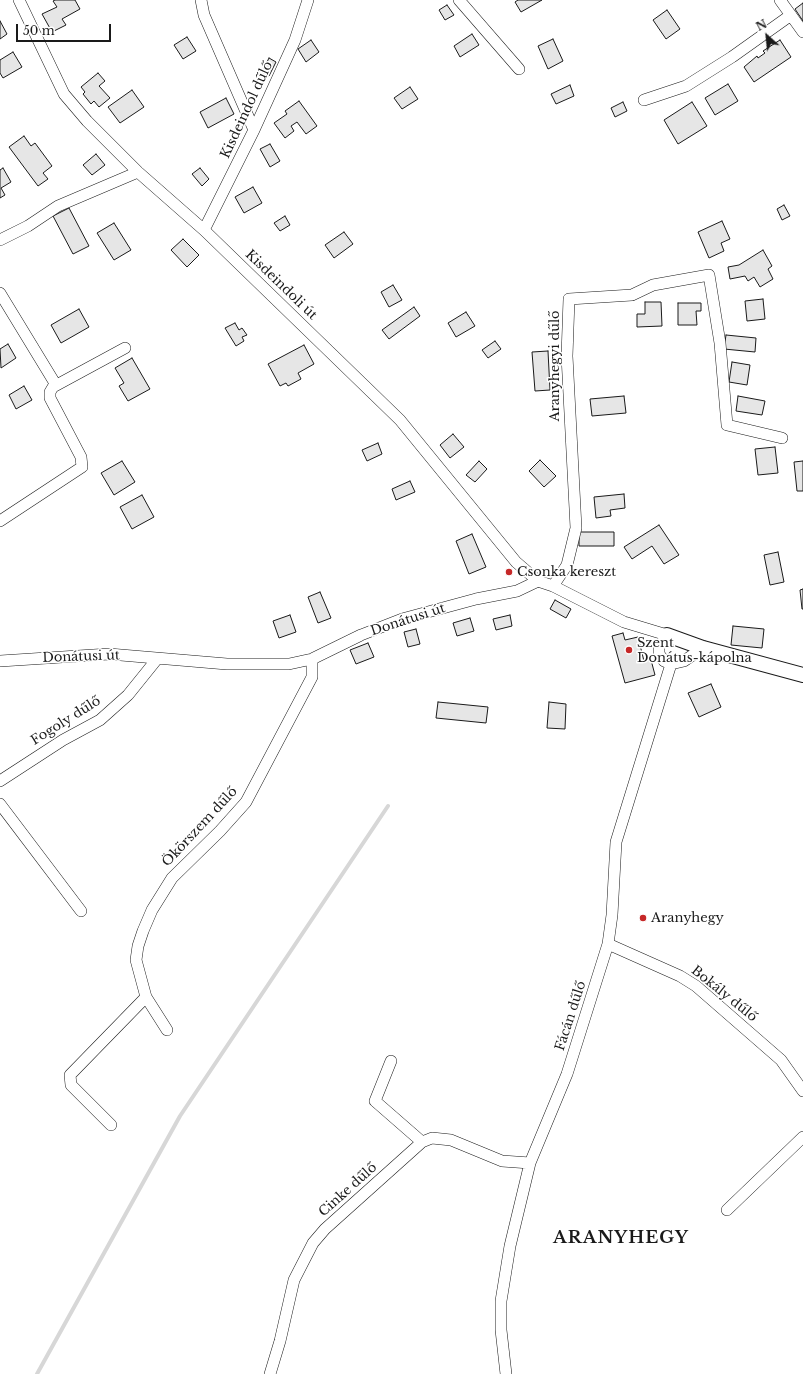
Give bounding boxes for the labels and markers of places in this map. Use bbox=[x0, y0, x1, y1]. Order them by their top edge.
place label: Csonka kereszt bbox=[517, 564, 616, 580]
marker: Csonka kereszt bbox=[504, 567, 514, 577]
place label: Szent Donátus-kápolna bbox=[637, 635, 752, 666]
marker: Szent Donátus-kápolna bbox=[624, 645, 634, 655]
place label: Aranyhegy bbox=[651, 910, 724, 926]
marker: Aranyhegy bbox=[638, 913, 648, 923]

